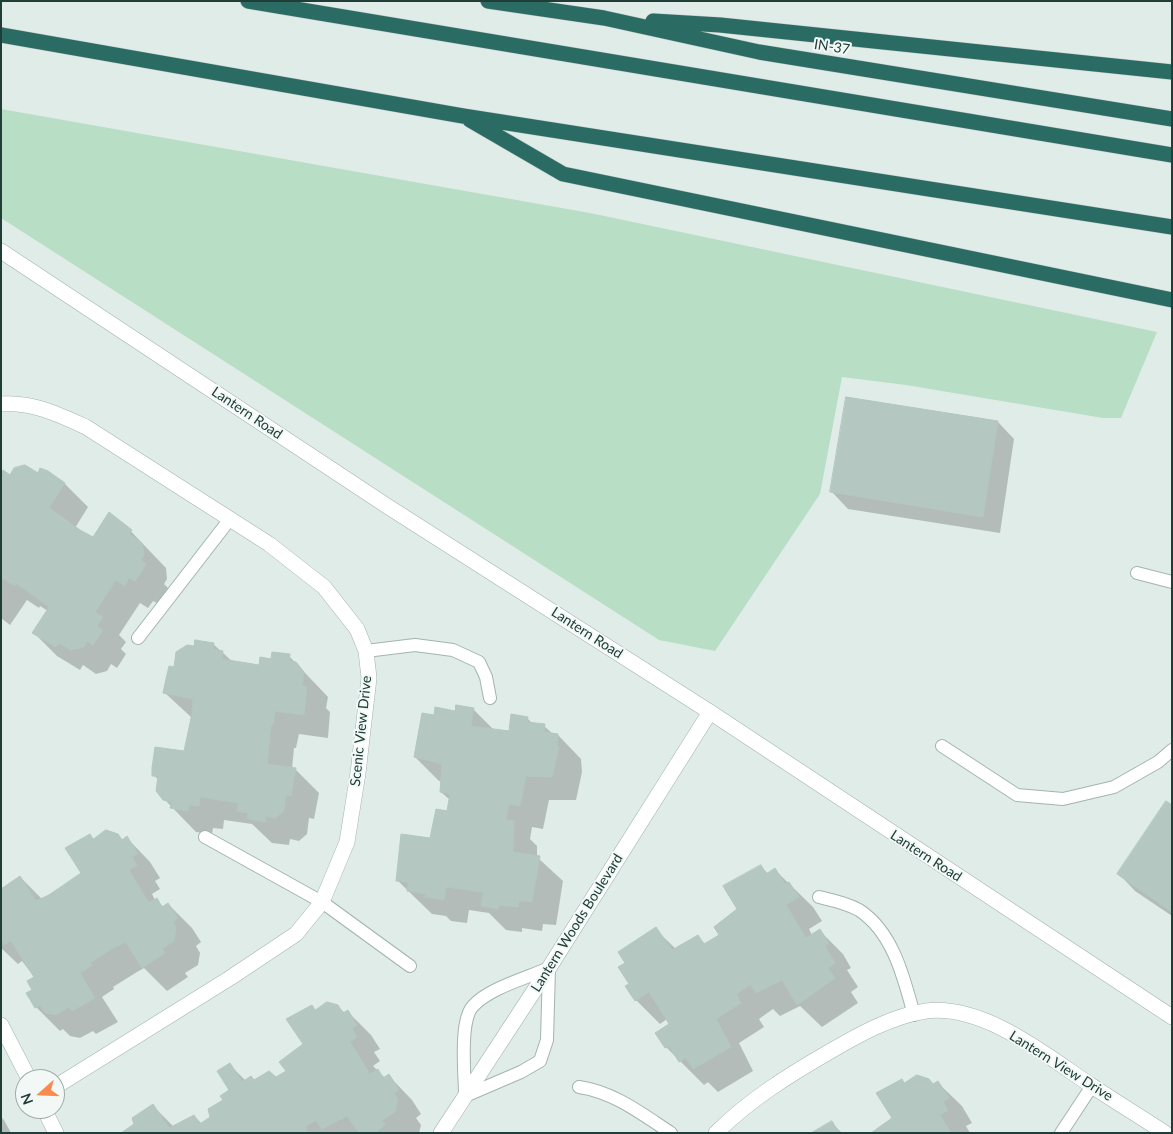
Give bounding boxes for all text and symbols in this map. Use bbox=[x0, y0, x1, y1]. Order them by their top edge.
street label: IN-37 bbox=[813, 36, 851, 58]
street label: Lantern Road bbox=[208, 383, 286, 443]
street label: Lantern Road bbox=[548, 604, 626, 662]
street label: Scenic View Drive bbox=[347, 675, 375, 787]
street label: Lantern Road bbox=[887, 827, 965, 885]
street label: Lantern Woods Boulevard bbox=[528, 851, 626, 995]
street label: Lantern View Drive bbox=[1006, 1027, 1116, 1105]
north arrow bbox=[15, 1069, 65, 1119]
text: N bbox=[17, 1091, 36, 1107]

